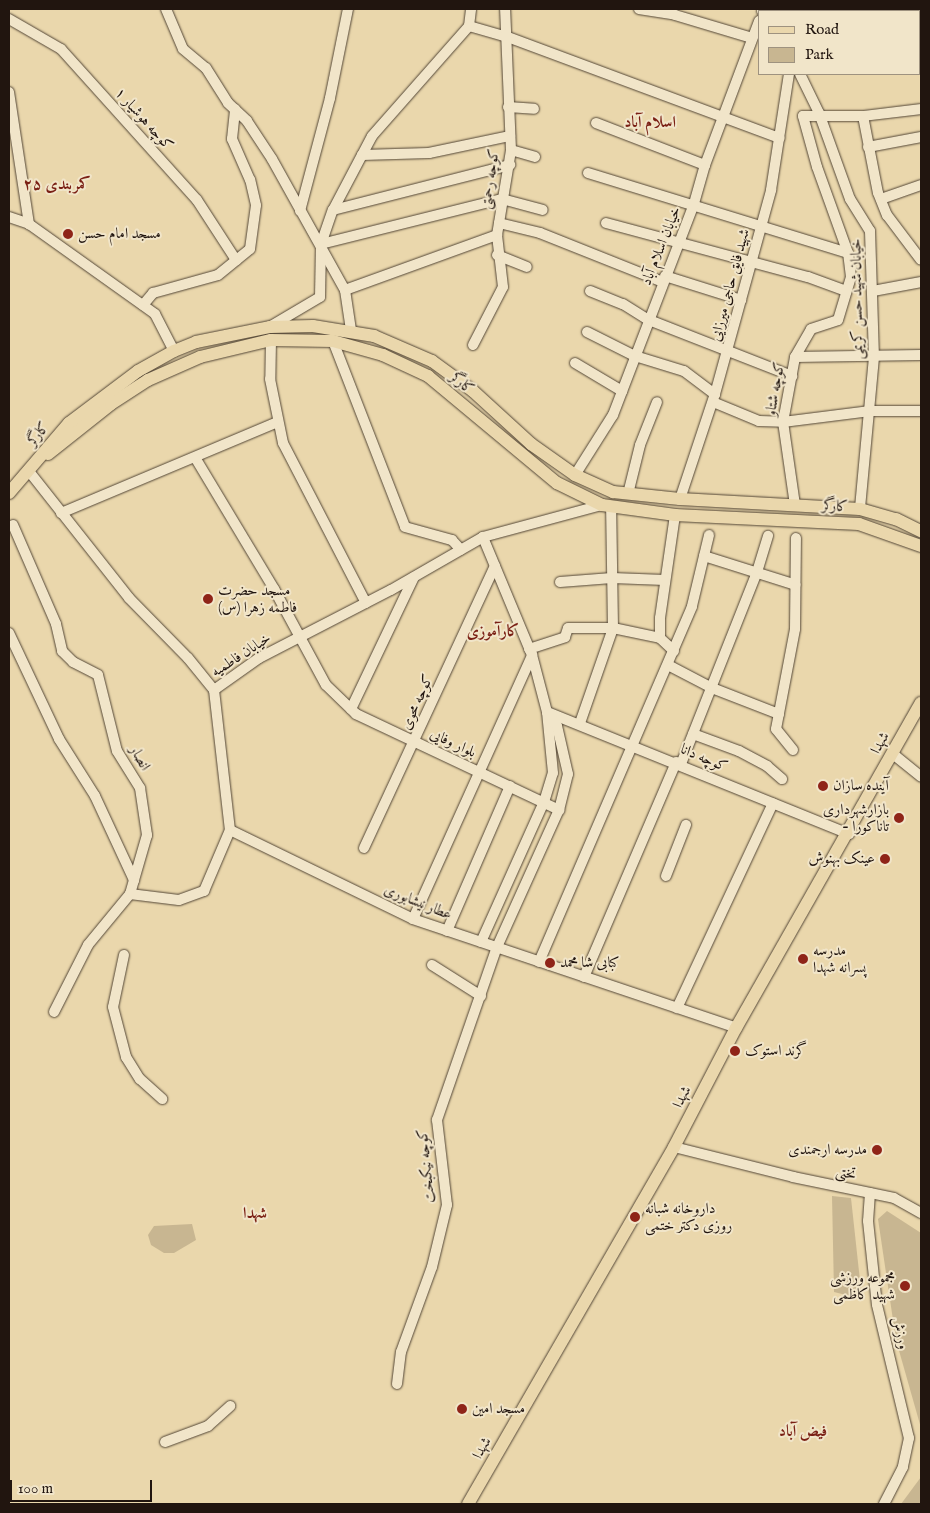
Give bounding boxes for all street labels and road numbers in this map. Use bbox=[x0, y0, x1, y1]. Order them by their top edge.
street label: کوچه هوشیار ۱ bbox=[111, 84, 177, 154]
street label: کوچه رحمتی bbox=[477, 148, 503, 210]
street label: خیابان اسلام آباد bbox=[637, 204, 685, 288]
street label: شهید فایق حاجی میرزایی bbox=[706, 227, 754, 343]
street label: خیابان شهید حسن کریمی bbox=[847, 238, 867, 360]
street label: کوچه شتاو bbox=[761, 360, 789, 418]
street label: کارگر bbox=[446, 368, 478, 398]
street label: کارگر bbox=[23, 418, 53, 450]
street label: کارگر bbox=[821, 496, 849, 516]
street label: خیابان فاطمیه bbox=[208, 629, 274, 681]
street label: کوچه محوی bbox=[397, 671, 437, 733]
street label: بلوار وفایی bbox=[427, 725, 479, 761]
street label: شهدا bbox=[867, 729, 893, 757]
street label: کوچه دانا bbox=[678, 740, 730, 776]
street label: انصار bbox=[126, 742, 154, 774]
street label: عطار نیشابوری bbox=[381, 880, 455, 924]
street label: شهدا bbox=[669, 1083, 695, 1111]
street label: کوچه نیکبخت bbox=[413, 1128, 439, 1204]
street label: تختی bbox=[834, 1162, 858, 1184]
street label: ورزش bbox=[887, 1315, 913, 1351]
street label: شهدا bbox=[469, 1434, 495, 1462]

